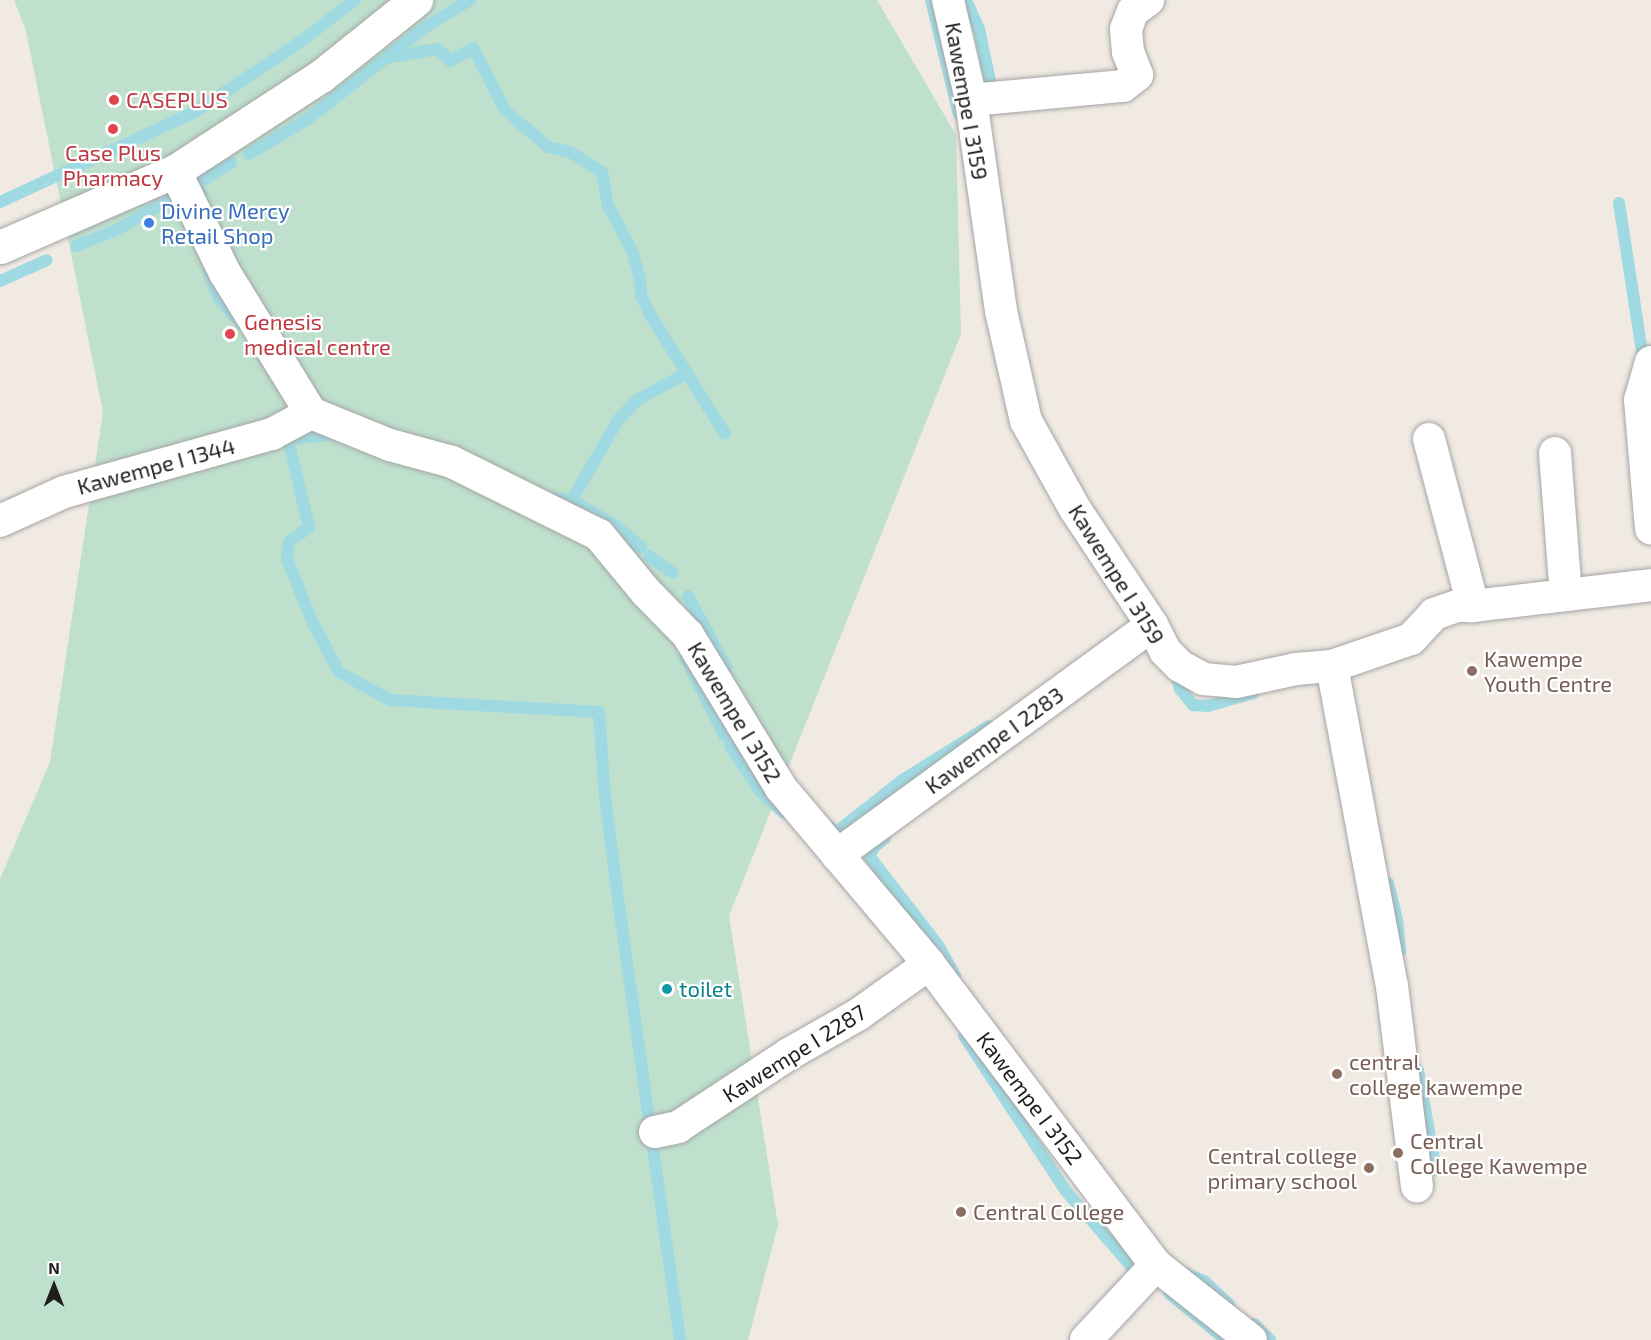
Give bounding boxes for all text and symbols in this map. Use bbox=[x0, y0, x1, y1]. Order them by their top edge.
street label: Kawempe I 3159 bbox=[940, 20, 994, 182]
place label: CASEPLUS bbox=[126, 87, 228, 113]
marker: CASEPLUS bbox=[107, 93, 121, 107]
marker: Case Plus Pharmacy bbox=[106, 122, 120, 136]
place label: Case Plus Pharmacy bbox=[63, 139, 163, 190]
place label: Divine Mercy Retail Shop bbox=[161, 197, 290, 248]
marker: Divine Mercy Retail Shop bbox=[142, 216, 156, 230]
place label: Genesis medical centre bbox=[244, 308, 391, 360]
marker: Genesis medical centre bbox=[221, 325, 239, 343]
street label: Kawempe I 1344 bbox=[74, 432, 238, 500]
street label: Kawempe I 3159 bbox=[1063, 499, 1171, 649]
street label: Kawempe I 3152 bbox=[683, 637, 787, 787]
place label: Kawempe Youth Centre bbox=[1484, 645, 1612, 696]
marker: Kawempe Youth Centre bbox=[1465, 664, 1479, 678]
street label: Kawempe I 2283 bbox=[920, 681, 1068, 799]
place label: toilet bbox=[679, 976, 732, 1002]
marker: toilet bbox=[660, 982, 674, 996]
street label: Kawempe I 2287 bbox=[718, 998, 870, 1108]
street label: Kawempe I 3152 bbox=[971, 1026, 1089, 1170]
place label: central college kawempe bbox=[1349, 1048, 1523, 1100]
marker: central college kawempe bbox=[1330, 1067, 1344, 1081]
place label: Central College Kawempe bbox=[1410, 1127, 1588, 1178]
place label: Central college primary school bbox=[1207, 1142, 1357, 1194]
marker: Central College Kawempe bbox=[1391, 1146, 1405, 1160]
marker: Central college primary school bbox=[1362, 1161, 1376, 1175]
place label: Central College bbox=[973, 1199, 1125, 1225]
marker: Central College bbox=[954, 1205, 968, 1219]
north arrow bbox=[24, 1256, 84, 1316]
text: N bbox=[48, 1258, 60, 1277]

